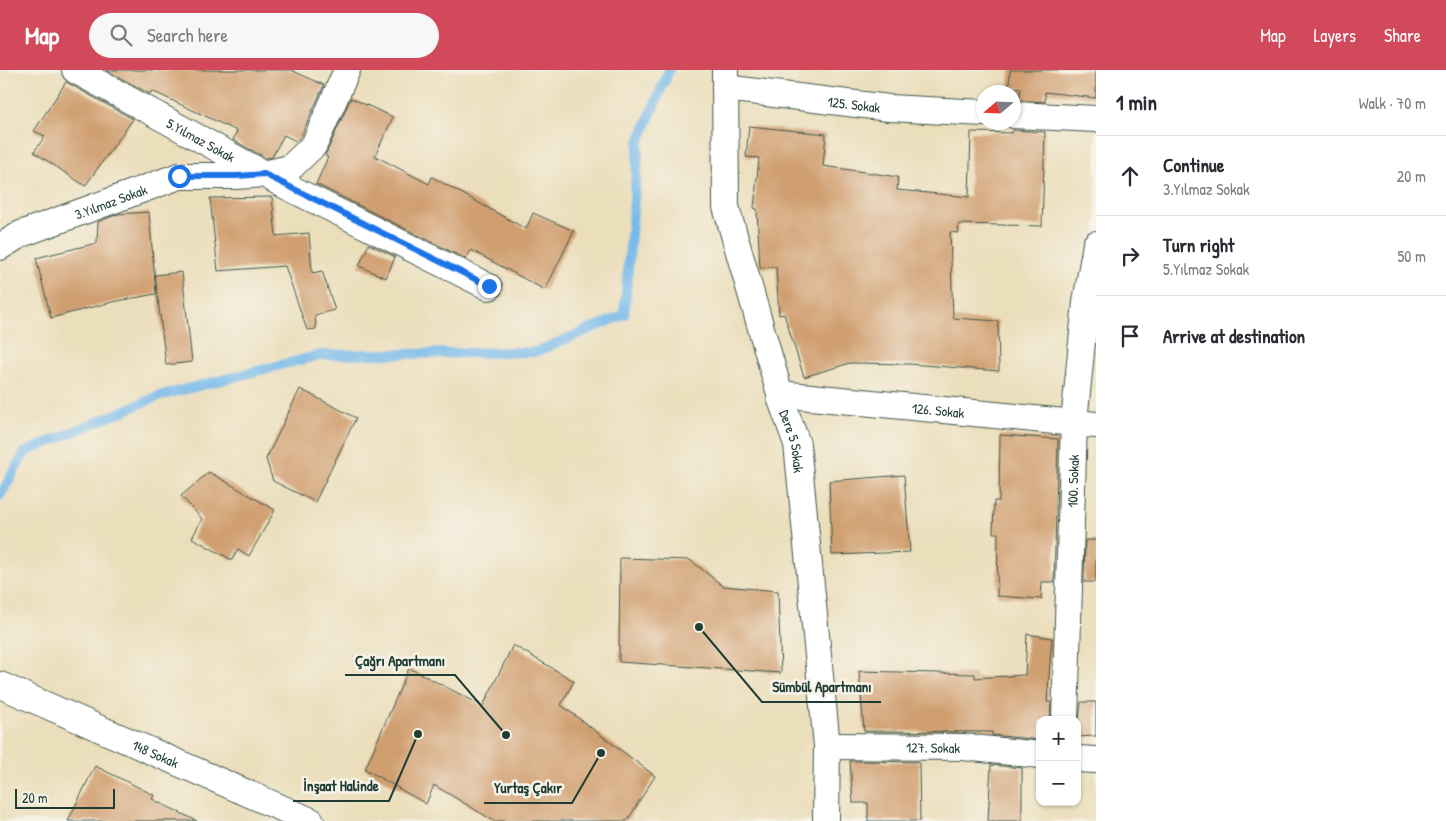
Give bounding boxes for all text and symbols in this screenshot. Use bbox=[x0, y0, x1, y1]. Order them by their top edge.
search box bbox=[89, 13, 439, 58]
text: Map bbox=[25, 19, 59, 51]
icon: search bbox=[107, 21, 135, 49]
text: Search here bbox=[147, 22, 228, 48]
text: Map bbox=[1260, 23, 1286, 48]
text: Layers bbox=[1314, 23, 1356, 48]
text: Share bbox=[1384, 23, 1421, 48]
north arrow bbox=[976, 85, 1021, 130]
text: 1 min bbox=[1116, 88, 1157, 117]
street label: 125. Sokak bbox=[827, 91, 882, 116]
text: Walk · 70 m bbox=[1359, 92, 1426, 114]
street label: 5.Yılmaz Sokak bbox=[164, 113, 239, 166]
text: Continue bbox=[1163, 152, 1224, 178]
icon: ahead bbox=[1116, 162, 1144, 190]
route start bbox=[168, 165, 191, 188]
text: 20 m bbox=[1397, 165, 1426, 187]
text: 3.Yılmaz Sokak bbox=[1163, 178, 1250, 200]
street label: 3.Yılmaz Sokak bbox=[72, 179, 150, 223]
text: Turn right bbox=[1163, 232, 1234, 258]
icon: right bbox=[1116, 242, 1144, 270]
text: 50 m bbox=[1398, 245, 1426, 267]
text: 5.Yılmaz Sokak bbox=[1163, 258, 1249, 280]
route end bbox=[478, 275, 501, 298]
icon: arrive bbox=[1116, 322, 1144, 350]
text: Arrive at destination bbox=[1163, 323, 1305, 349]
street label: 126. Sokak bbox=[911, 397, 966, 422]
street label: Dere 5 Sokak bbox=[776, 407, 809, 474]
street label: 100. Sokak bbox=[1062, 454, 1083, 508]
callout: Çağrı Apartmanı bbox=[345, 645, 455, 675]
text: Çağrı Apartmanı bbox=[355, 650, 445, 672]
callout: Sümbül Apartmanı bbox=[762, 672, 881, 702]
text: Sümbül Apartmanı bbox=[772, 676, 872, 698]
map controls bbox=[1036, 716, 1081, 806]
button: + bbox=[1036, 716, 1081, 761]
street label: 148 Sokak bbox=[130, 735, 182, 772]
street label: 127. Sokak bbox=[906, 737, 960, 756]
button: − bbox=[1036, 761, 1081, 806]
callout: İnşaat Halinde bbox=[293, 771, 389, 801]
callout: Yurtaş Çakır bbox=[484, 773, 572, 803]
text: İnşaat Halinde bbox=[303, 775, 379, 796]
text: Yurtaş Çakır bbox=[494, 777, 562, 798]
scale bar bbox=[15, 786, 115, 809]
text: 20 m bbox=[22, 788, 48, 807]

